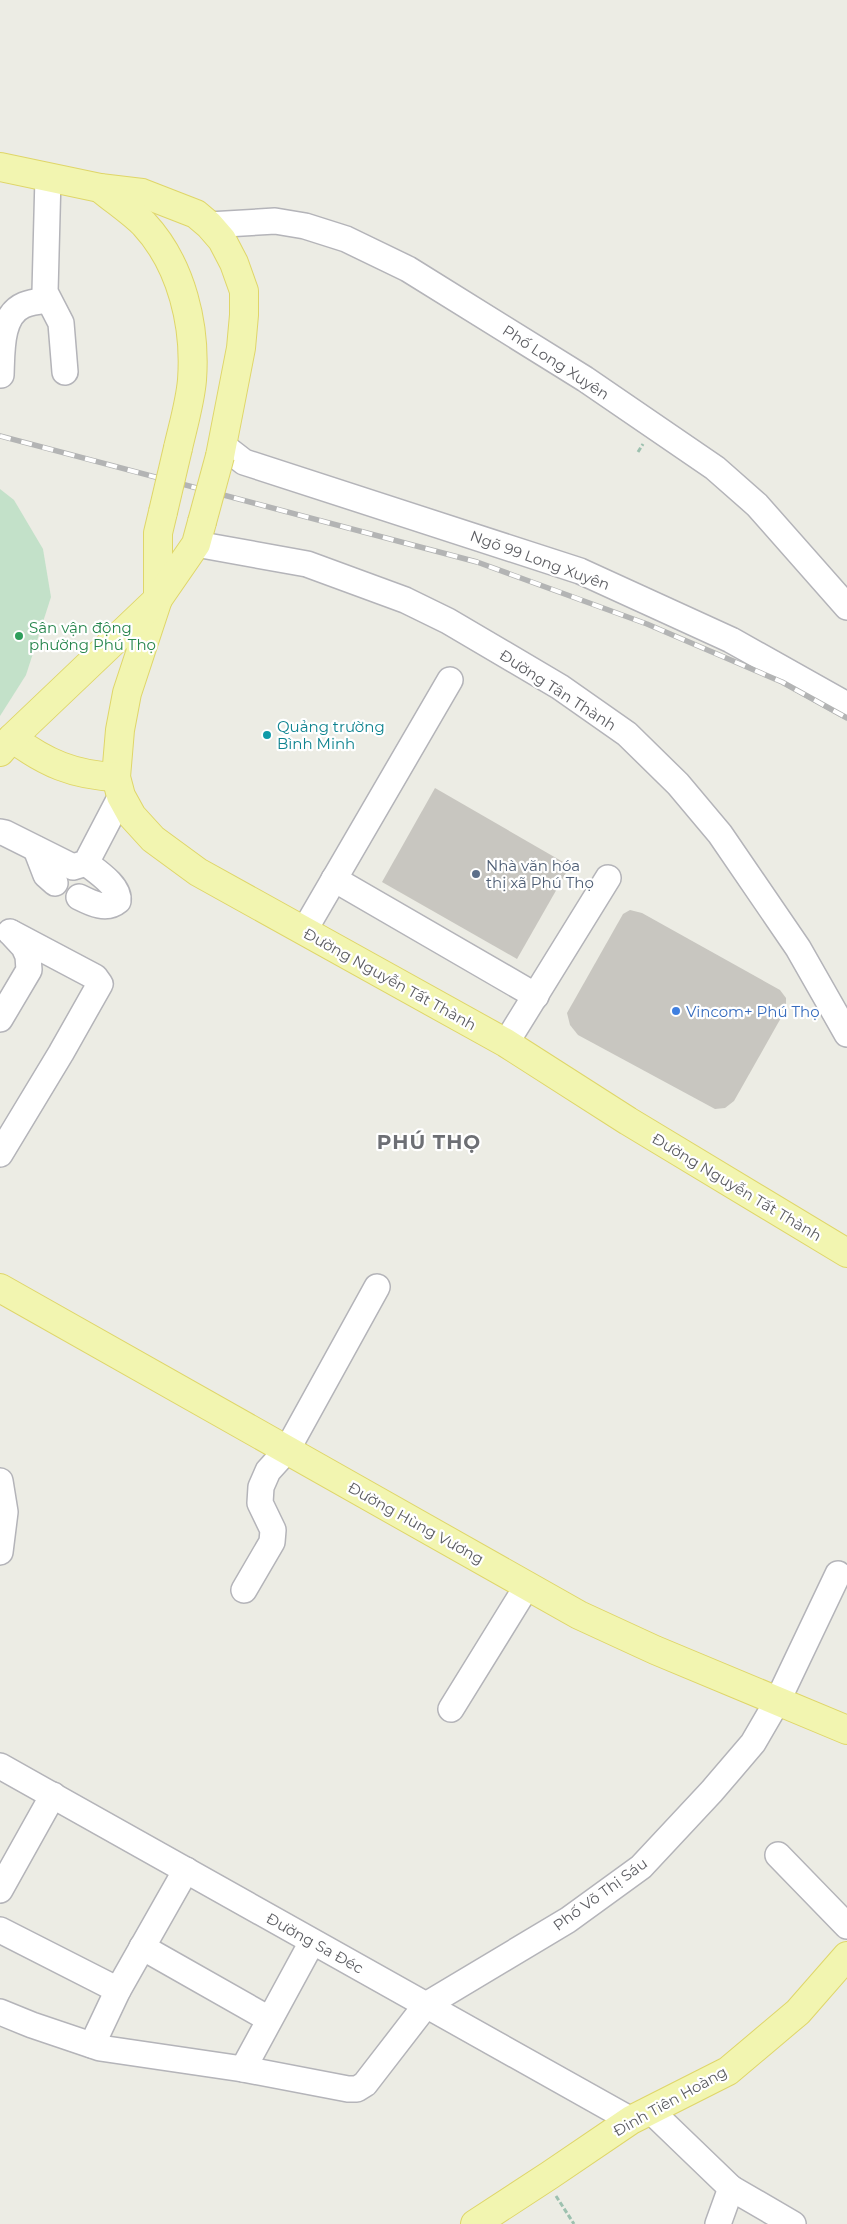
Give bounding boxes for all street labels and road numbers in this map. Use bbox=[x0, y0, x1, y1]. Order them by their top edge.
street label: Phố Long Xuyên bbox=[499, 320, 613, 404]
street label: Ngõ 99 Long Xuyên bbox=[468, 526, 612, 594]
street label: Đường Tân Thành bbox=[496, 645, 620, 735]
street label: Đường Nguyễn Tất Thành bbox=[300, 924, 480, 1034]
street label: Đường Nguyễn Tất Thành bbox=[649, 1129, 825, 1245]
street label: Đường Hùng Vương bbox=[345, 1478, 487, 1568]
street label: Phố Võ Thị Sáu bbox=[549, 1853, 651, 1935]
street label: Đường Sa Đéc bbox=[263, 1908, 367, 1978]
street label: Đinh Tiên Hoàng bbox=[610, 2062, 730, 2140]

